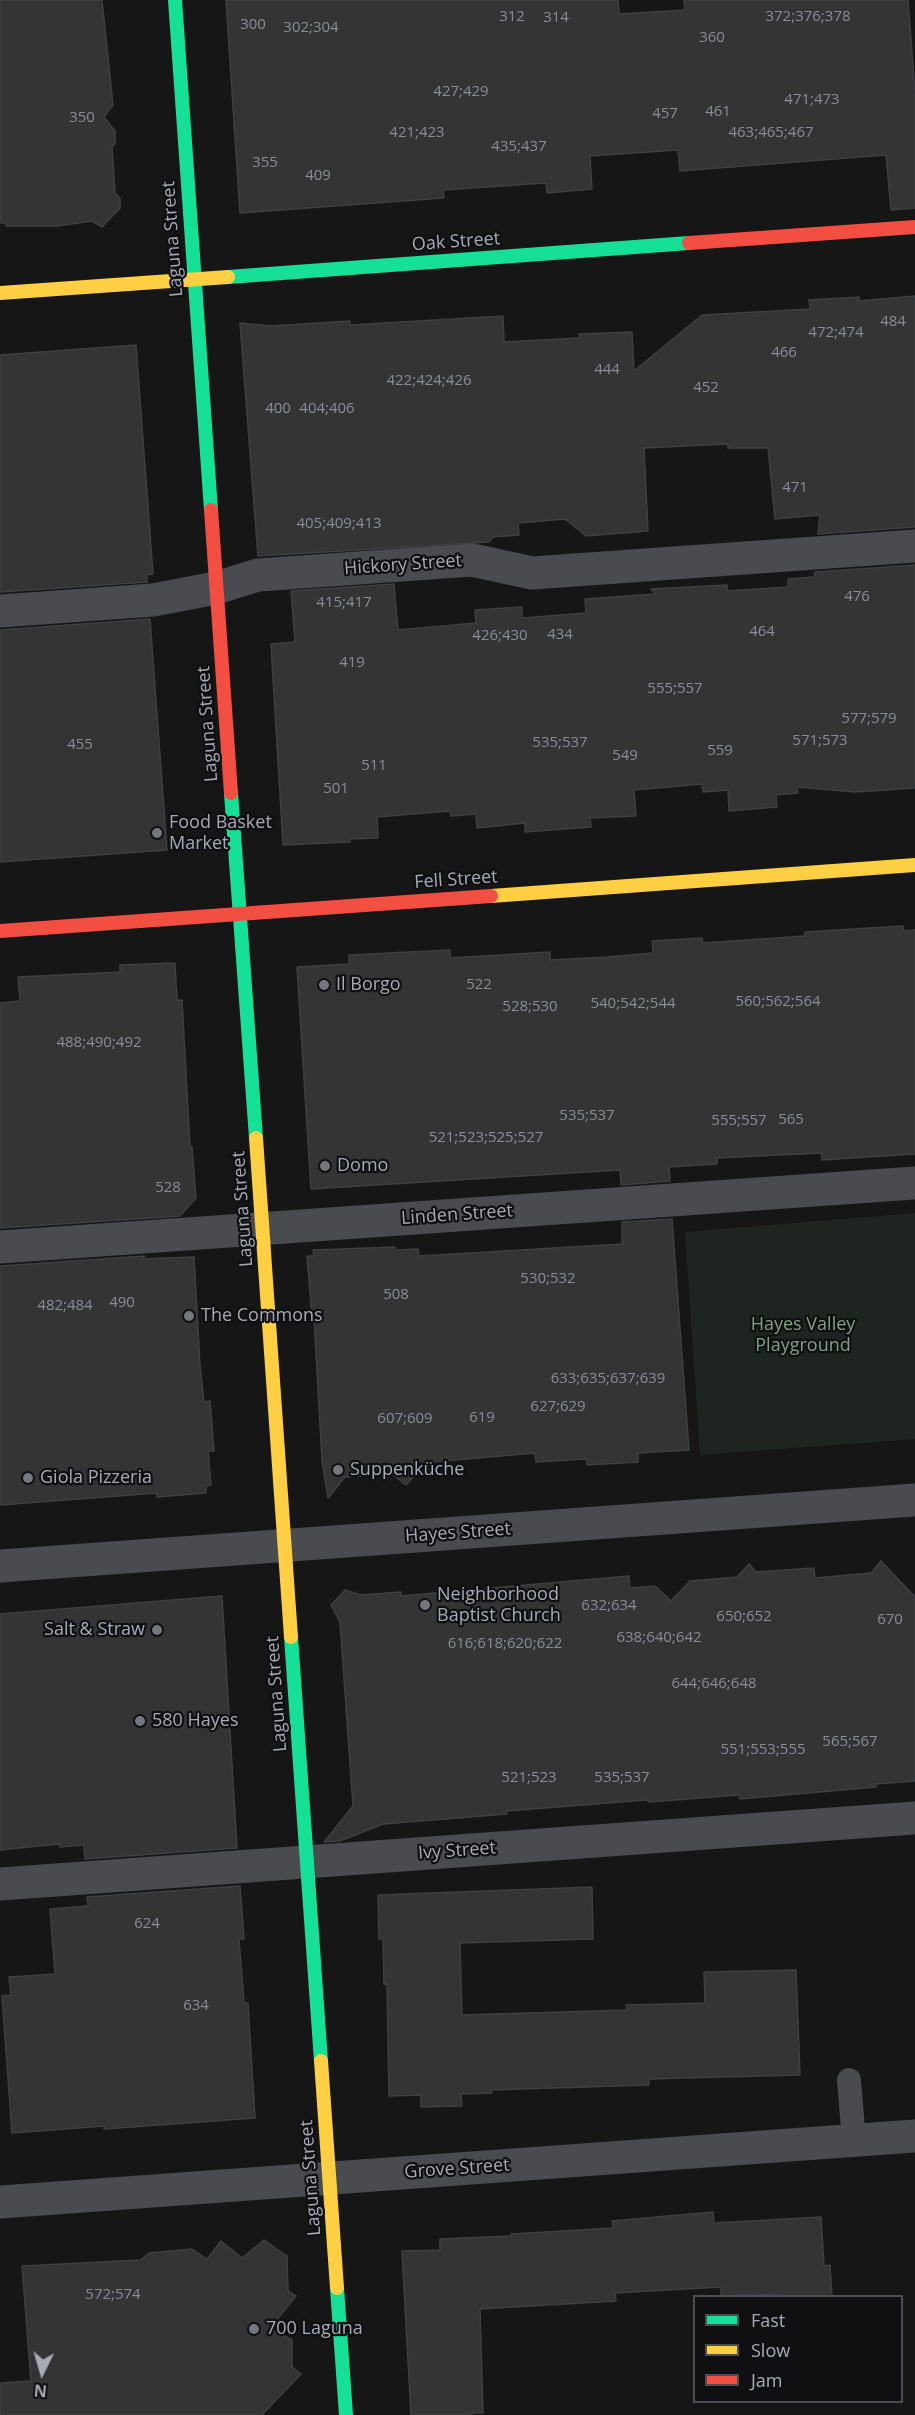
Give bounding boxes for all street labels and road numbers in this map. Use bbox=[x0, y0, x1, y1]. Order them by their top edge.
street label: Laguna Street bbox=[158, 180, 188, 298]
street label: Oak Street bbox=[411, 228, 501, 256]
street label: Hickory Street bbox=[343, 550, 463, 580]
street label: Laguna Street bbox=[193, 665, 223, 783]
street label: Fell Street bbox=[414, 866, 498, 894]
street label: Laguna Street bbox=[228, 1150, 258, 1268]
street label: Linden Street bbox=[400, 1200, 514, 1230]
street label: Hayes Street bbox=[404, 1519, 512, 1547]
street label: Laguna Street bbox=[262, 1635, 292, 1753]
street label: Ivy Street bbox=[417, 1838, 497, 1864]
street label: Laguna Street bbox=[296, 2119, 326, 2237]
street label: Grove Street bbox=[404, 2155, 510, 2183]

